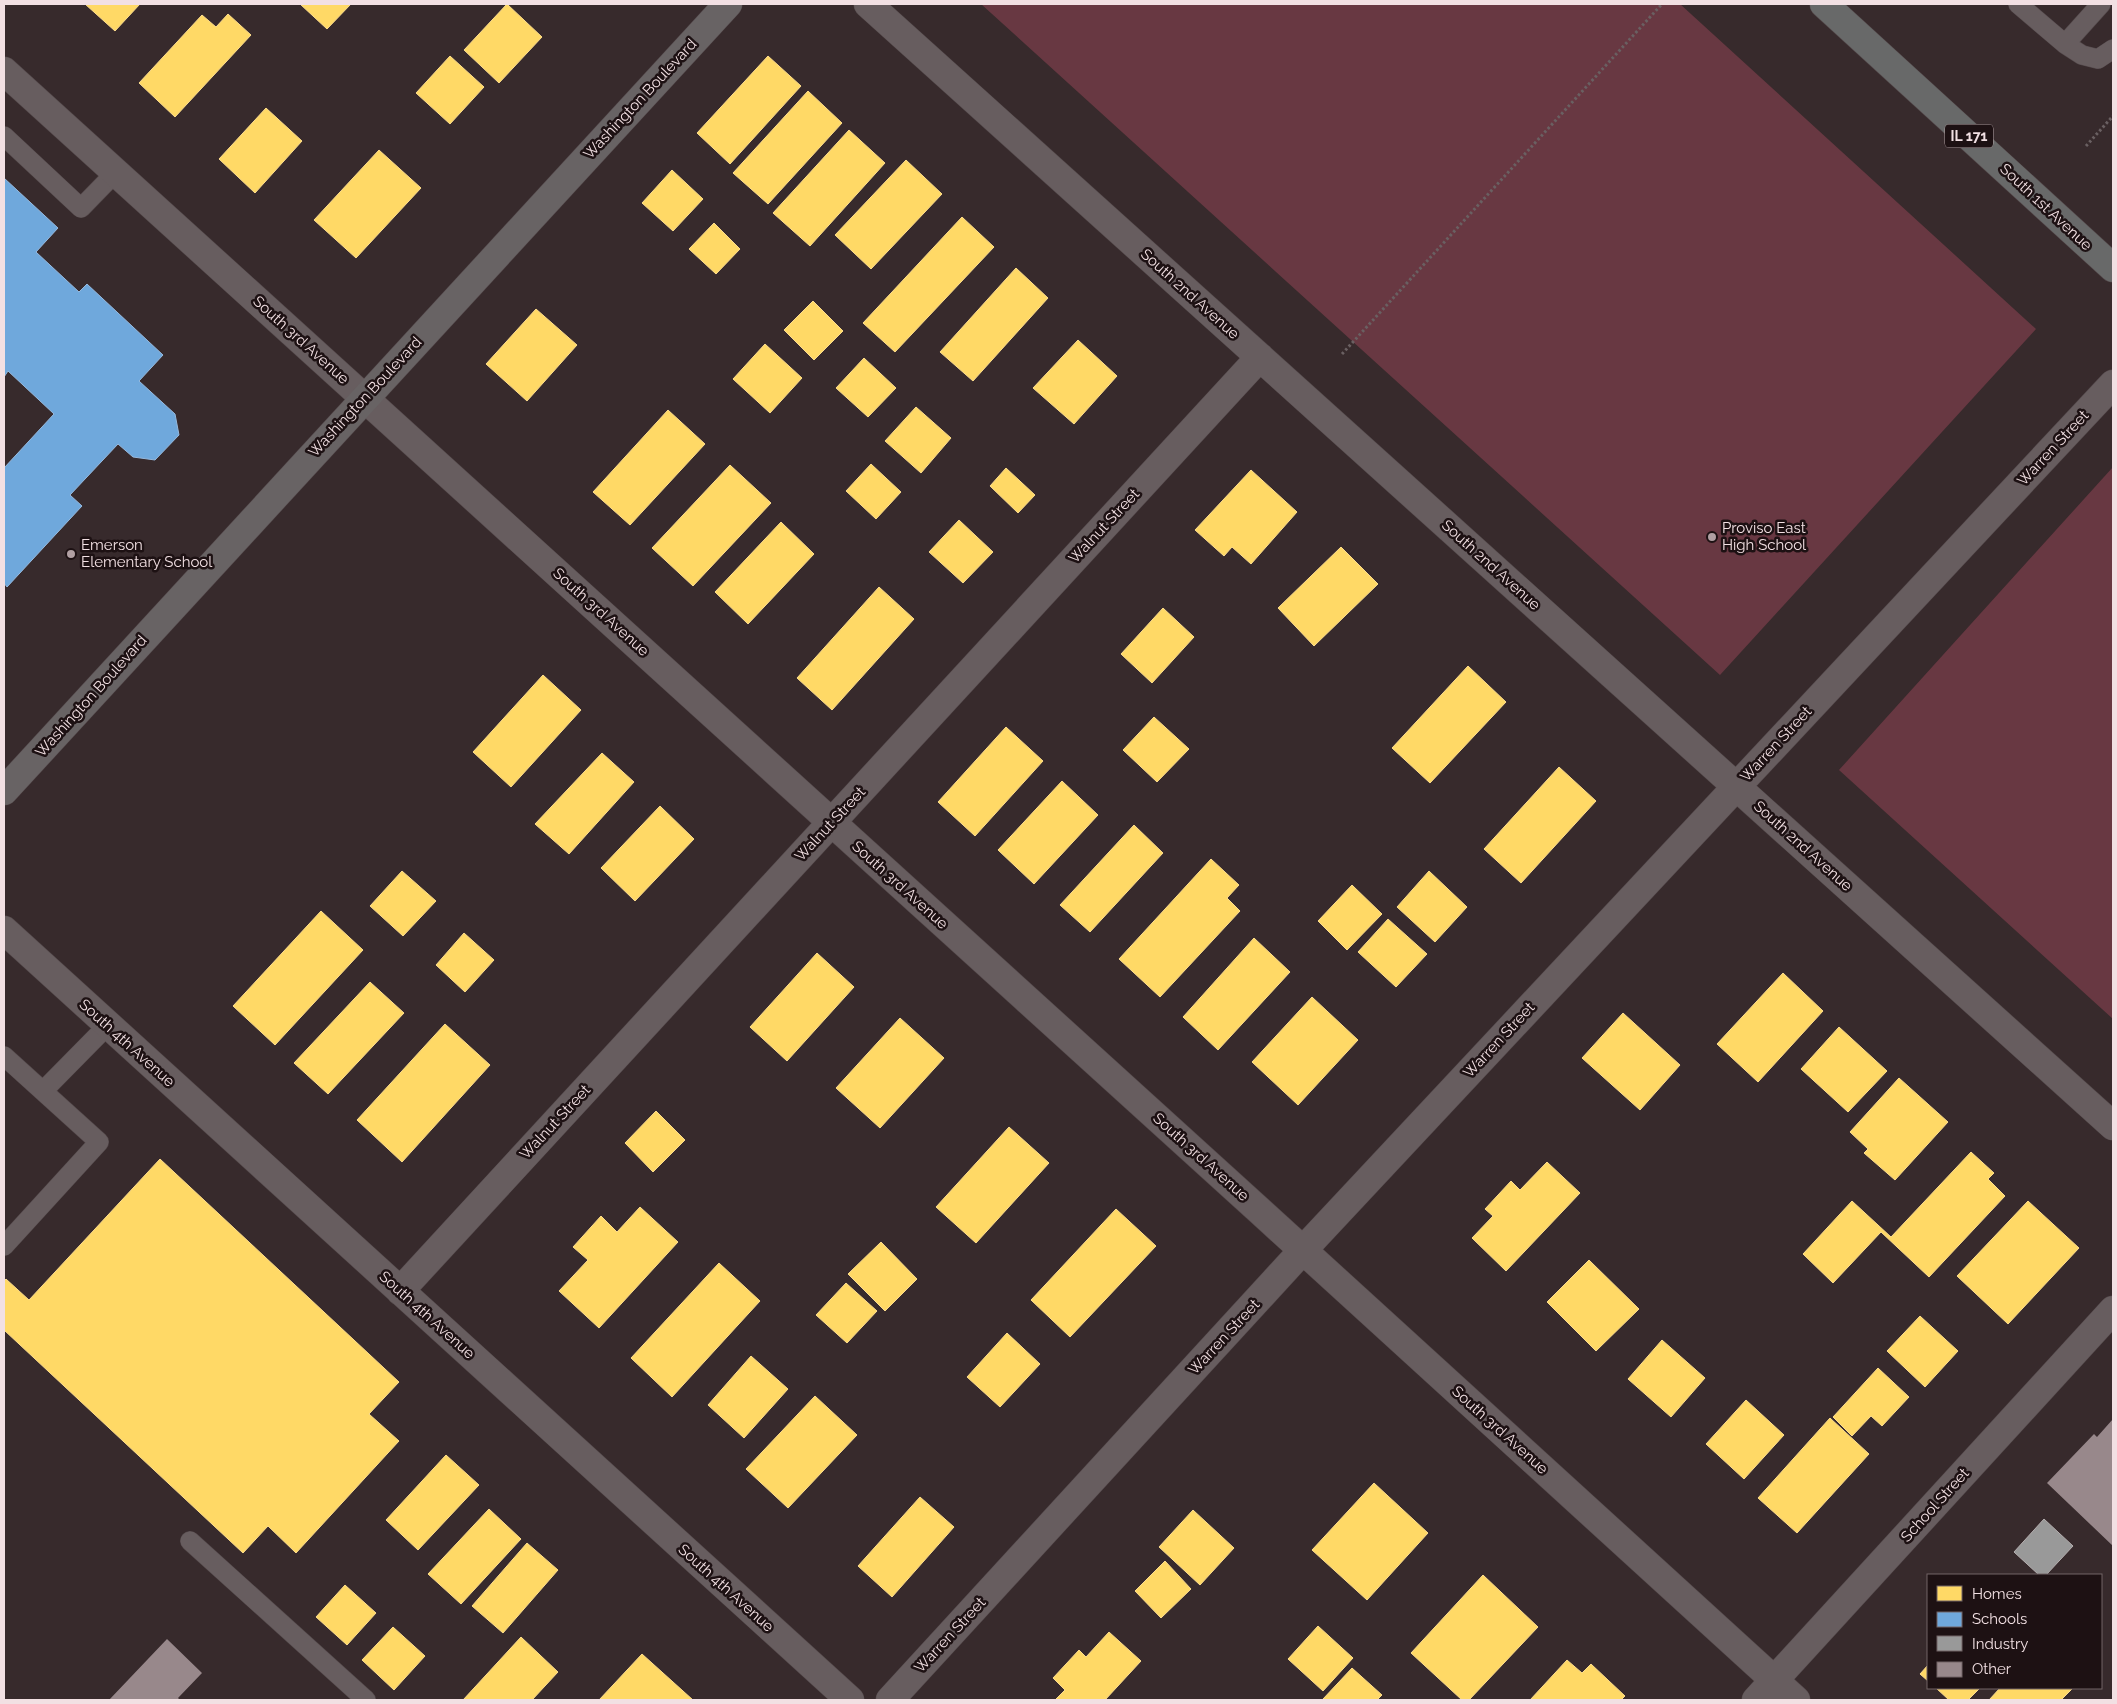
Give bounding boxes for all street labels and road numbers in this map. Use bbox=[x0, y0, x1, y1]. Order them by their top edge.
street label: Washington Boulevard bbox=[580, 35, 700, 163]
road number: IL 171 bbox=[1945, 124, 1993, 148]
street label: South 1st Avenue bbox=[1996, 160, 2096, 254]
street label: South 2nd Avenue bbox=[1137, 245, 1243, 343]
street label: South 3rd Avenue bbox=[249, 292, 353, 388]
street label: Washington Boulevard bbox=[305, 333, 425, 461]
street label: Warren Street bbox=[2014, 407, 2092, 489]
street label: Walnut Street bbox=[1065, 485, 1143, 567]
street label: South 2nd Avenue bbox=[1438, 516, 1544, 614]
street label: South 3rd Avenue bbox=[549, 564, 653, 660]
street label: Washington Boulevard bbox=[32, 631, 150, 761]
street label: Warren Street bbox=[1737, 703, 1815, 785]
street label: Walnut Street bbox=[791, 783, 869, 865]
street label: South 2nd Avenue bbox=[1750, 797, 1856, 895]
street label: South 3rd Avenue bbox=[848, 837, 952, 933]
street label: South 4th Avenue bbox=[75, 995, 179, 1091]
street label: Warren Street bbox=[1460, 999, 1538, 1081]
street label: Walnut Street bbox=[516, 1081, 594, 1163]
street label: South 3rd Avenue bbox=[1149, 1109, 1253, 1205]
street label: South 4th Avenue bbox=[375, 1267, 479, 1363]
street label: Warren Street bbox=[1185, 1296, 1263, 1378]
street label: South 3rd Avenue bbox=[1448, 1382, 1552, 1478]
street label: School Street bbox=[1897, 1464, 1973, 1546]
street label: South 4th Avenue bbox=[674, 1540, 778, 1636]
street label: Warren Street bbox=[911, 1594, 989, 1676]

